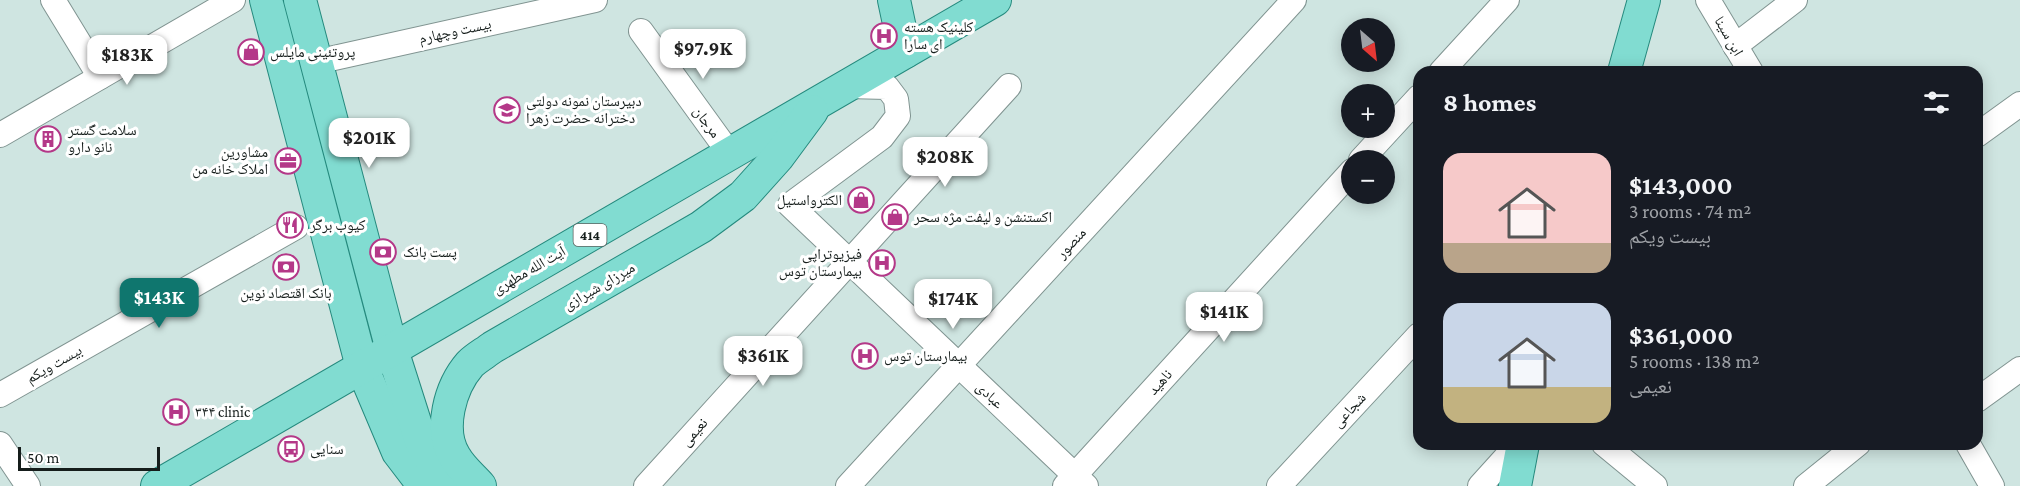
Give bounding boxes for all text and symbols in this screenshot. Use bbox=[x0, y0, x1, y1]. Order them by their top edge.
street label: ابن سینا bbox=[1710, 13, 1747, 60]
street label: بیست وچهارم bbox=[417, 16, 493, 48]
north arrow bbox=[1341, 18, 1395, 72]
map controls bbox=[1341, 18, 1395, 204]
place label: کلینیک هسته ای سارا bbox=[904, 19, 973, 54]
hospital icon: کلینیک هسته ای سارا bbox=[869, 21, 899, 51]
pin: $97.9K bbox=[654, 29, 752, 80]
pin: $183K bbox=[85, 35, 169, 86]
shop icon: پروتئینی مایلس bbox=[236, 37, 266, 67]
text: $97.9K bbox=[674, 37, 732, 59]
text: $183K bbox=[101, 43, 153, 65]
place label: پروتئینی مایلس bbox=[270, 44, 355, 62]
button: + bbox=[1341, 84, 1395, 138]
icon: filters bbox=[1920, 86, 1953, 119]
text: 8 homes bbox=[1443, 88, 1536, 117]
place label: دبیرستان نمونه دولتی دخترانه حضرت زهرا bbox=[526, 93, 642, 127]
school or university icon: دبیرستان نمونه دولتی دخترانه حضرت زهرا bbox=[492, 95, 522, 125]
street label: مرجان bbox=[689, 103, 724, 142]
pin: $201K bbox=[327, 118, 411, 169]
place label: سلامت گستر نانو دارو bbox=[67, 122, 137, 156]
building icon: سلامت گستر نانو دارو bbox=[33, 124, 63, 154]
text: $201K bbox=[343, 126, 395, 148]
pin: $208K bbox=[903, 137, 987, 188]
place label: مشاورین املاک خانه من bbox=[192, 144, 268, 179]
text: $208K bbox=[917, 145, 973, 167]
office icon: مشاورین املاک خانه من bbox=[273, 146, 303, 176]
button: − bbox=[1341, 150, 1395, 204]
text: $143,000 bbox=[1629, 171, 1733, 200]
icon: home bbox=[1491, 177, 1563, 249]
shop icon: الکترواستیل bbox=[846, 185, 876, 215]
place label: الکترواستیل bbox=[777, 192, 842, 210]
text: 3 rooms · 74 m² bbox=[1629, 200, 1751, 222]
shop icon: اکستنشن و لیفت مژه سحر bbox=[880, 202, 910, 232]
place label: اکستنشن و لیفت مژه سحر bbox=[913, 209, 1052, 227]
restaurant icon: کیوب برگر bbox=[275, 210, 305, 240]
place label: کیوب برگر bbox=[309, 217, 366, 234]
road number: 414 bbox=[574, 224, 606, 246]
street label: منصور bbox=[1052, 224, 1090, 263]
text: بیست ویکم bbox=[1629, 225, 1711, 247]
bank icon: پست بانک bbox=[368, 237, 398, 267]
street label: آیت الله مطهری bbox=[490, 242, 570, 299]
place label: پست بانک bbox=[403, 244, 457, 261]
place label: فیزیوتراپی بیمارستان توس bbox=[779, 246, 862, 281]
hospital icon: فیزیوتراپی بیمارستان توس bbox=[867, 248, 897, 278]
bank icon: بانک اقتصاد نوین bbox=[271, 252, 301, 282]
street label: میرزای شیرازی bbox=[560, 259, 639, 315]
pin: $143K bbox=[117, 278, 201, 329]
pin: $174K bbox=[911, 279, 995, 330]
place label: بانک اقتصاد نوین bbox=[240, 285, 332, 303]
text: $143K bbox=[134, 286, 184, 308]
text: $174K bbox=[928, 287, 978, 309]
pin: $141K bbox=[1182, 292, 1266, 343]
text: $141K bbox=[1200, 300, 1248, 322]
text: $361,000 bbox=[1629, 321, 1733, 350]
icon: home bbox=[1491, 327, 1563, 399]
pin: $361K bbox=[721, 336, 805, 387]
hospital icon: بیمارستان توس bbox=[850, 341, 880, 371]
street label: بیست ویکم bbox=[23, 342, 86, 388]
text: $361K bbox=[738, 344, 788, 366]
place label: بیمارستان توس bbox=[884, 348, 967, 366]
text: 5 rooms · 138 m² bbox=[1629, 350, 1759, 372]
street label: ناهید bbox=[1145, 366, 1176, 398]
text: نعیمی bbox=[1629, 375, 1672, 397]
street label: عبادی bbox=[972, 378, 1007, 413]
street label: شجاعی bbox=[1329, 389, 1371, 432]
hospital icon: ۳۴۴ clinic bbox=[161, 397, 191, 427]
place label: ۳۴۴ clinic bbox=[195, 404, 251, 420]
street label: نعیمی bbox=[677, 415, 712, 451]
bus stop icon: سنایی bbox=[276, 434, 306, 464]
place label: سنایی bbox=[310, 441, 344, 459]
scale bar bbox=[18, 444, 160, 472]
text: 50 m bbox=[27, 449, 59, 466]

